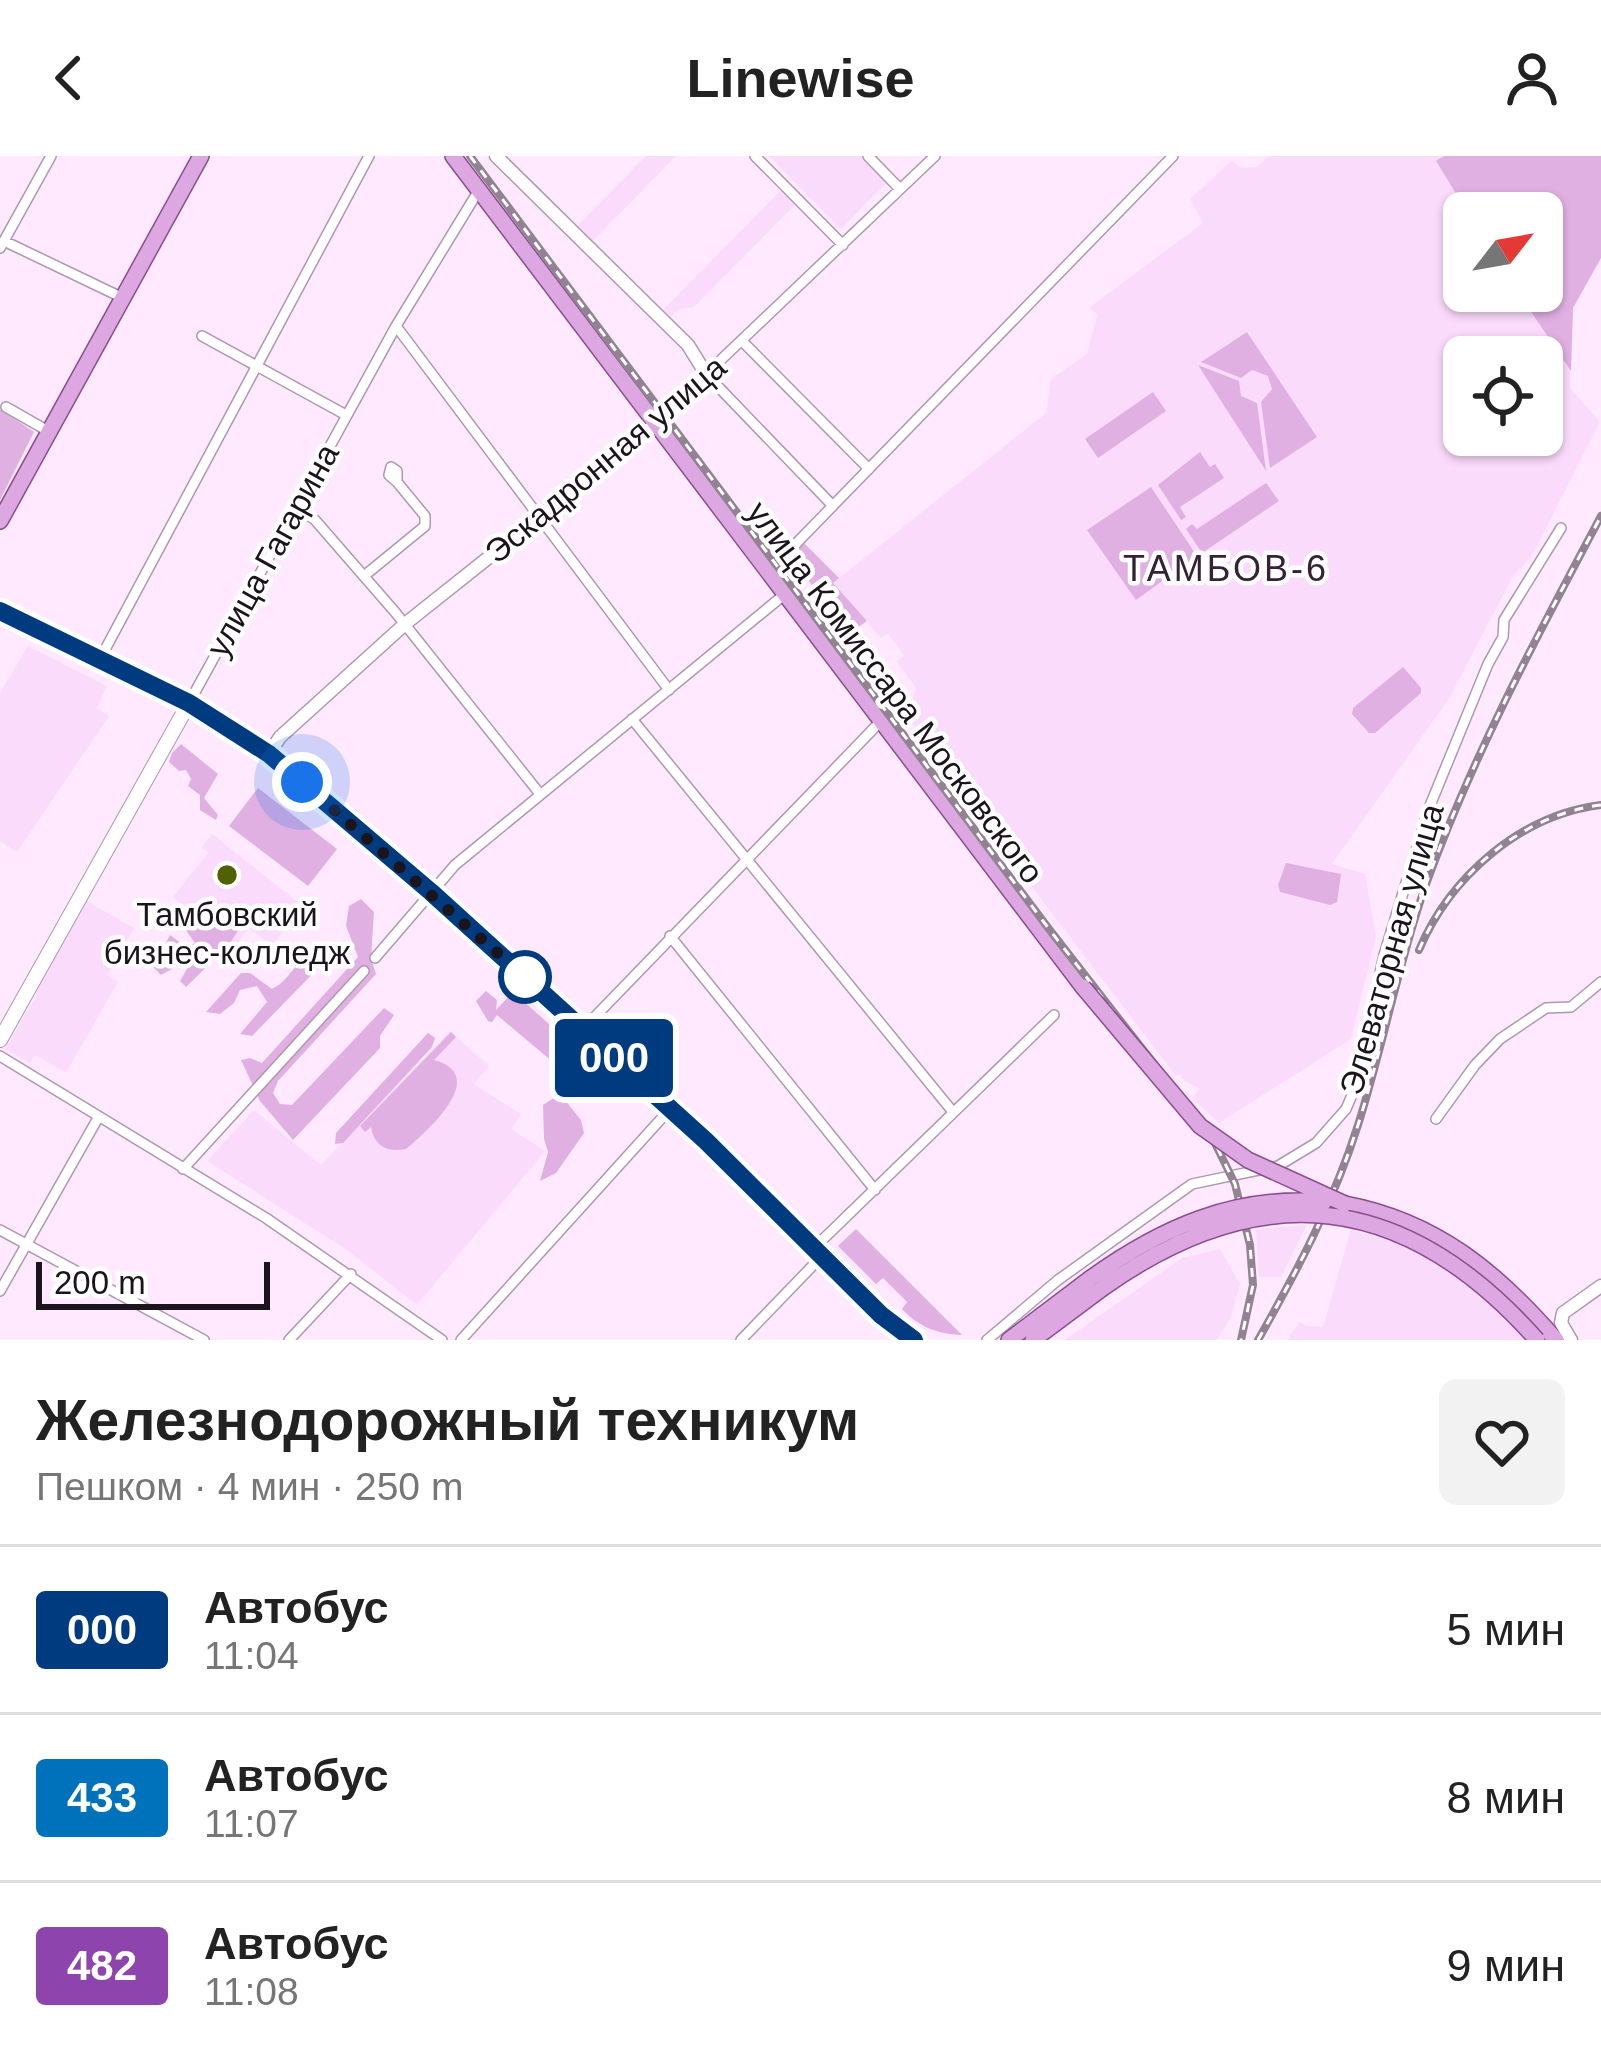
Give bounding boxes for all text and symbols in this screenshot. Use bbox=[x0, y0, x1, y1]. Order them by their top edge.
icon: back bbox=[36, 45, 102, 111]
icon: person bbox=[1499, 45, 1565, 111]
text: Linewise bbox=[686, 48, 915, 108]
north arrow bbox=[1443, 192, 1563, 312]
map controls bbox=[1443, 192, 1563, 456]
button: locate bbox=[1443, 336, 1563, 456]
street label: Эскадронная улица bbox=[478, 348, 733, 571]
street label: улица Гагарина bbox=[199, 437, 346, 663]
street label: улица Комиссара Московского bbox=[740, 494, 1051, 890]
district label: ТАМБОВ-6 bbox=[1123, 548, 1329, 589]
your location bbox=[272, 752, 332, 812]
street label: Элеваторная улица bbox=[1332, 799, 1451, 1099]
marker: Тамбовский бизнес-колледж bbox=[214, 862, 240, 888]
place label: Тамбовский бизнес-колледж bbox=[104, 896, 350, 971]
unlabelled marker bbox=[500, 952, 550, 1002]
line badge: 000 bbox=[545, 1019, 683, 1097]
text: 000 bbox=[579, 1034, 649, 1081]
scale bar bbox=[36, 1256, 270, 1309]
text: 200 m bbox=[54, 1264, 146, 1301]
button: heart bbox=[1439, 1379, 1565, 1505]
text: Железнодорожный техникум bbox=[36, 1388, 859, 1452]
text: Пешком · 4 мин · 250 m bbox=[36, 1465, 463, 1508]
text: Автобус bbox=[204, 1582, 389, 1633]
text: 5 мин bbox=[1447, 1604, 1565, 1655]
text: 000 bbox=[67, 1606, 137, 1653]
text: 11:04 bbox=[204, 1634, 299, 1677]
text: Автобус bbox=[204, 1750, 389, 1801]
text: 8 мин bbox=[1447, 1772, 1565, 1823]
text: 433 bbox=[67, 1774, 137, 1821]
text: 11:07 bbox=[204, 1802, 299, 1845]
text: Автобус bbox=[204, 1918, 389, 1969]
text: 9 мин bbox=[1447, 1940, 1565, 1991]
text: 482 bbox=[67, 1942, 137, 1989]
text: 11:08 bbox=[204, 1970, 299, 2013]

